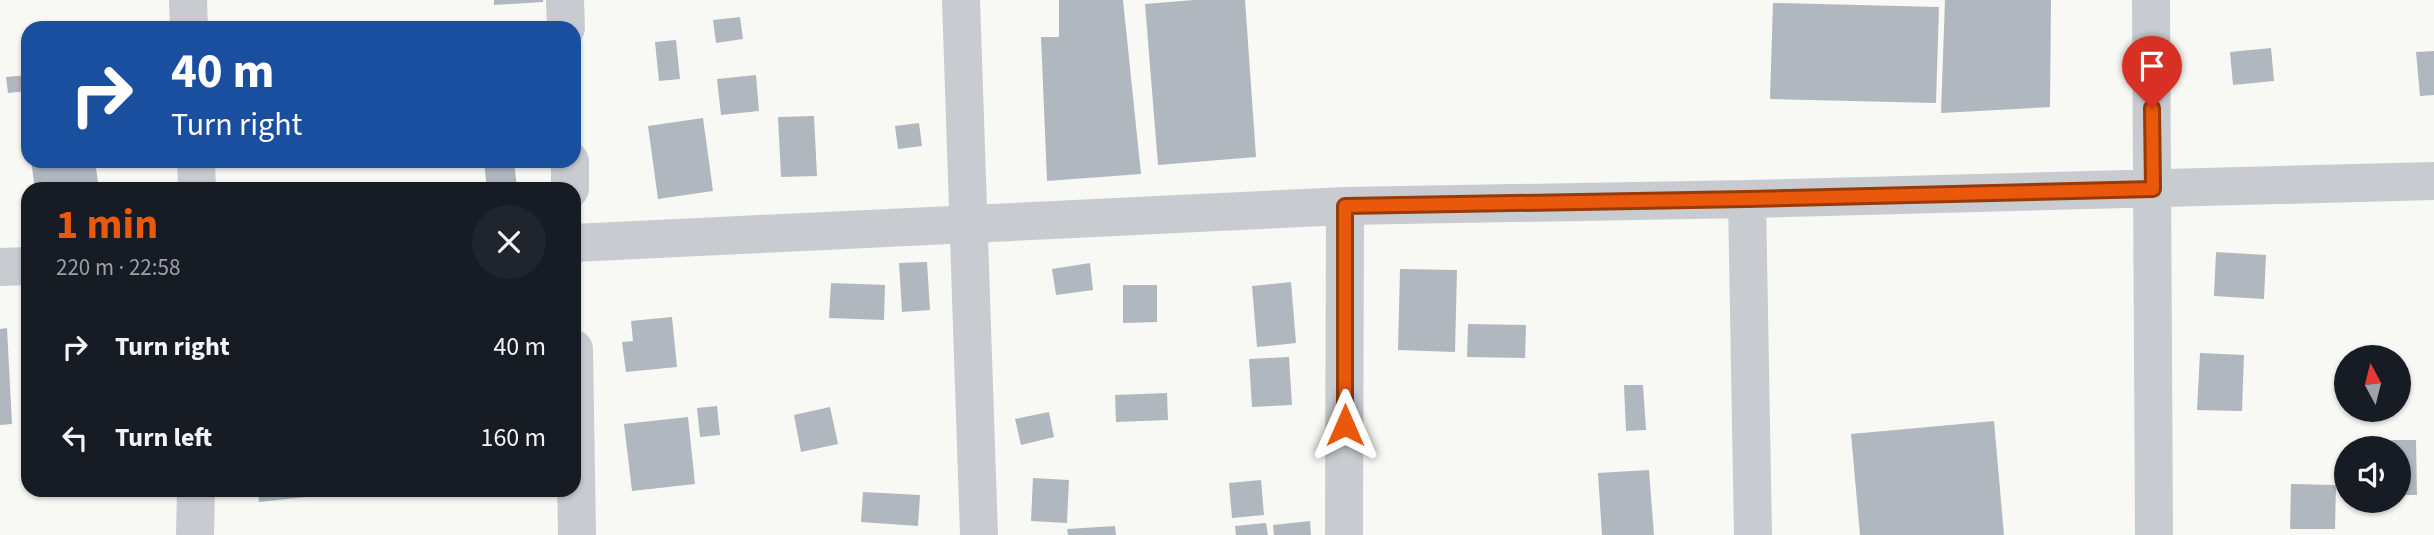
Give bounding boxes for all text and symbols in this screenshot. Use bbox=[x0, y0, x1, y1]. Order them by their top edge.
pin bbox=[2122, 36, 2182, 108]
text: 40 m bbox=[171, 37, 275, 107]
icon: arrive bbox=[2133, 47, 2171, 85]
icon: right bbox=[56, 49, 147, 140]
text: Turn right bbox=[171, 102, 302, 148]
text: 1 min bbox=[56, 195, 158, 255]
button: close bbox=[472, 205, 546, 279]
text: 220 m · 22:58 bbox=[56, 251, 180, 284]
icon: right bbox=[56, 328, 94, 366]
text: Turn right bbox=[115, 328, 230, 365]
text: 40 m bbox=[493, 328, 546, 365]
north arrow bbox=[2334, 345, 2412, 422]
map controls bbox=[2334, 345, 2411, 513]
position arrow bbox=[1308, 388, 1382, 462]
icon: left bbox=[56, 419, 94, 457]
text: Turn left bbox=[115, 419, 212, 456]
text: 160 m bbox=[480, 419, 546, 456]
button: sound bbox=[2334, 436, 2411, 513]

